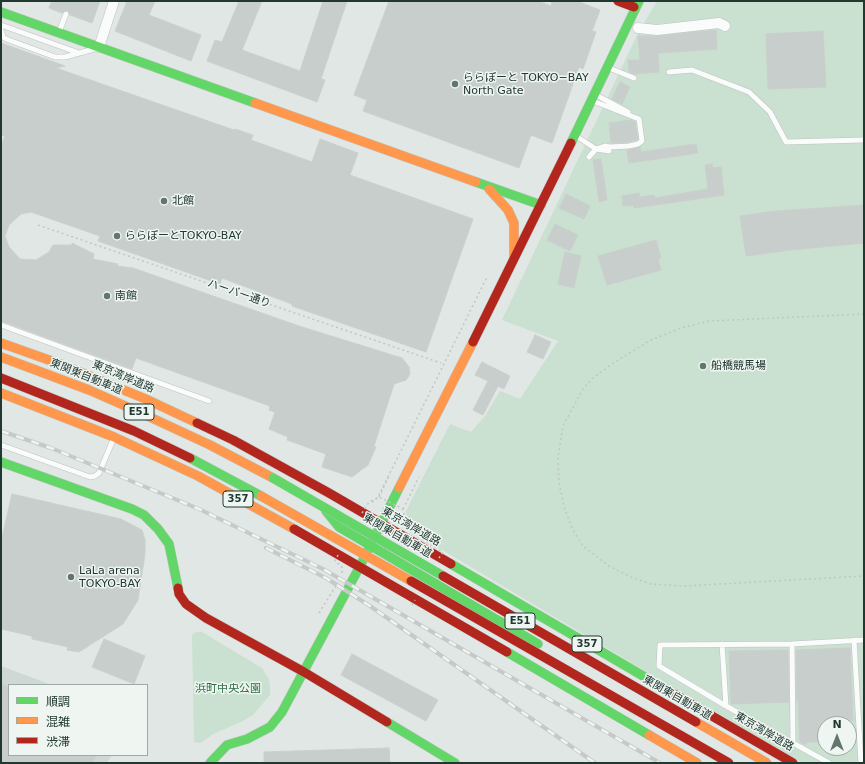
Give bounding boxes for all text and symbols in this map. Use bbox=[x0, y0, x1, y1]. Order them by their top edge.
place label: ららぽーと TOKYO−BAY North Gate bbox=[463, 71, 589, 97]
marker: ららぽーと TOKYO−BAY North Gate bbox=[450, 79, 460, 89]
place label: 北館 bbox=[172, 194, 194, 208]
marker: 北館 bbox=[159, 196, 169, 206]
place label: ららぽーとTOKYO-BAY bbox=[125, 229, 242, 243]
marker: ららぽーとTOKYO-BAY bbox=[112, 231, 122, 241]
street label: ハーバー通り bbox=[206, 277, 272, 311]
place label: 南館 bbox=[115, 289, 137, 303]
marker: 南館 bbox=[102, 291, 112, 301]
street label: 東関東自動車道 bbox=[48, 356, 124, 398]
street label: 東京湾岸道路 bbox=[90, 358, 156, 396]
place label: 船橋競馬場 bbox=[711, 359, 766, 373]
marker: 船橋競馬場 bbox=[698, 361, 708, 371]
road number: E51 bbox=[124, 404, 154, 420]
road number: 357 bbox=[223, 491, 253, 507]
street label: 東京湾岸道路 bbox=[379, 505, 443, 549]
street label: 東関東自動車道 bbox=[360, 511, 434, 561]
place label: LaLa arena TOKYO-BAY bbox=[79, 564, 141, 590]
marker: LaLa arena TOKYO-BAY bbox=[66, 572, 76, 582]
road number: E51 bbox=[505, 613, 535, 629]
road number: 357 bbox=[572, 636, 602, 652]
street label: 東関東自動車道 bbox=[640, 673, 714, 723]
park label: 浜町中央公園 bbox=[195, 682, 261, 696]
legend bbox=[8, 684, 148, 756]
text: 順調 bbox=[46, 695, 70, 709]
street label: 東京湾岸道路 bbox=[732, 710, 796, 754]
text: 混雑 bbox=[46, 715, 70, 729]
north arrow bbox=[817, 716, 857, 756]
text: N bbox=[832, 718, 842, 731]
text: 渋滞 bbox=[46, 735, 70, 749]

